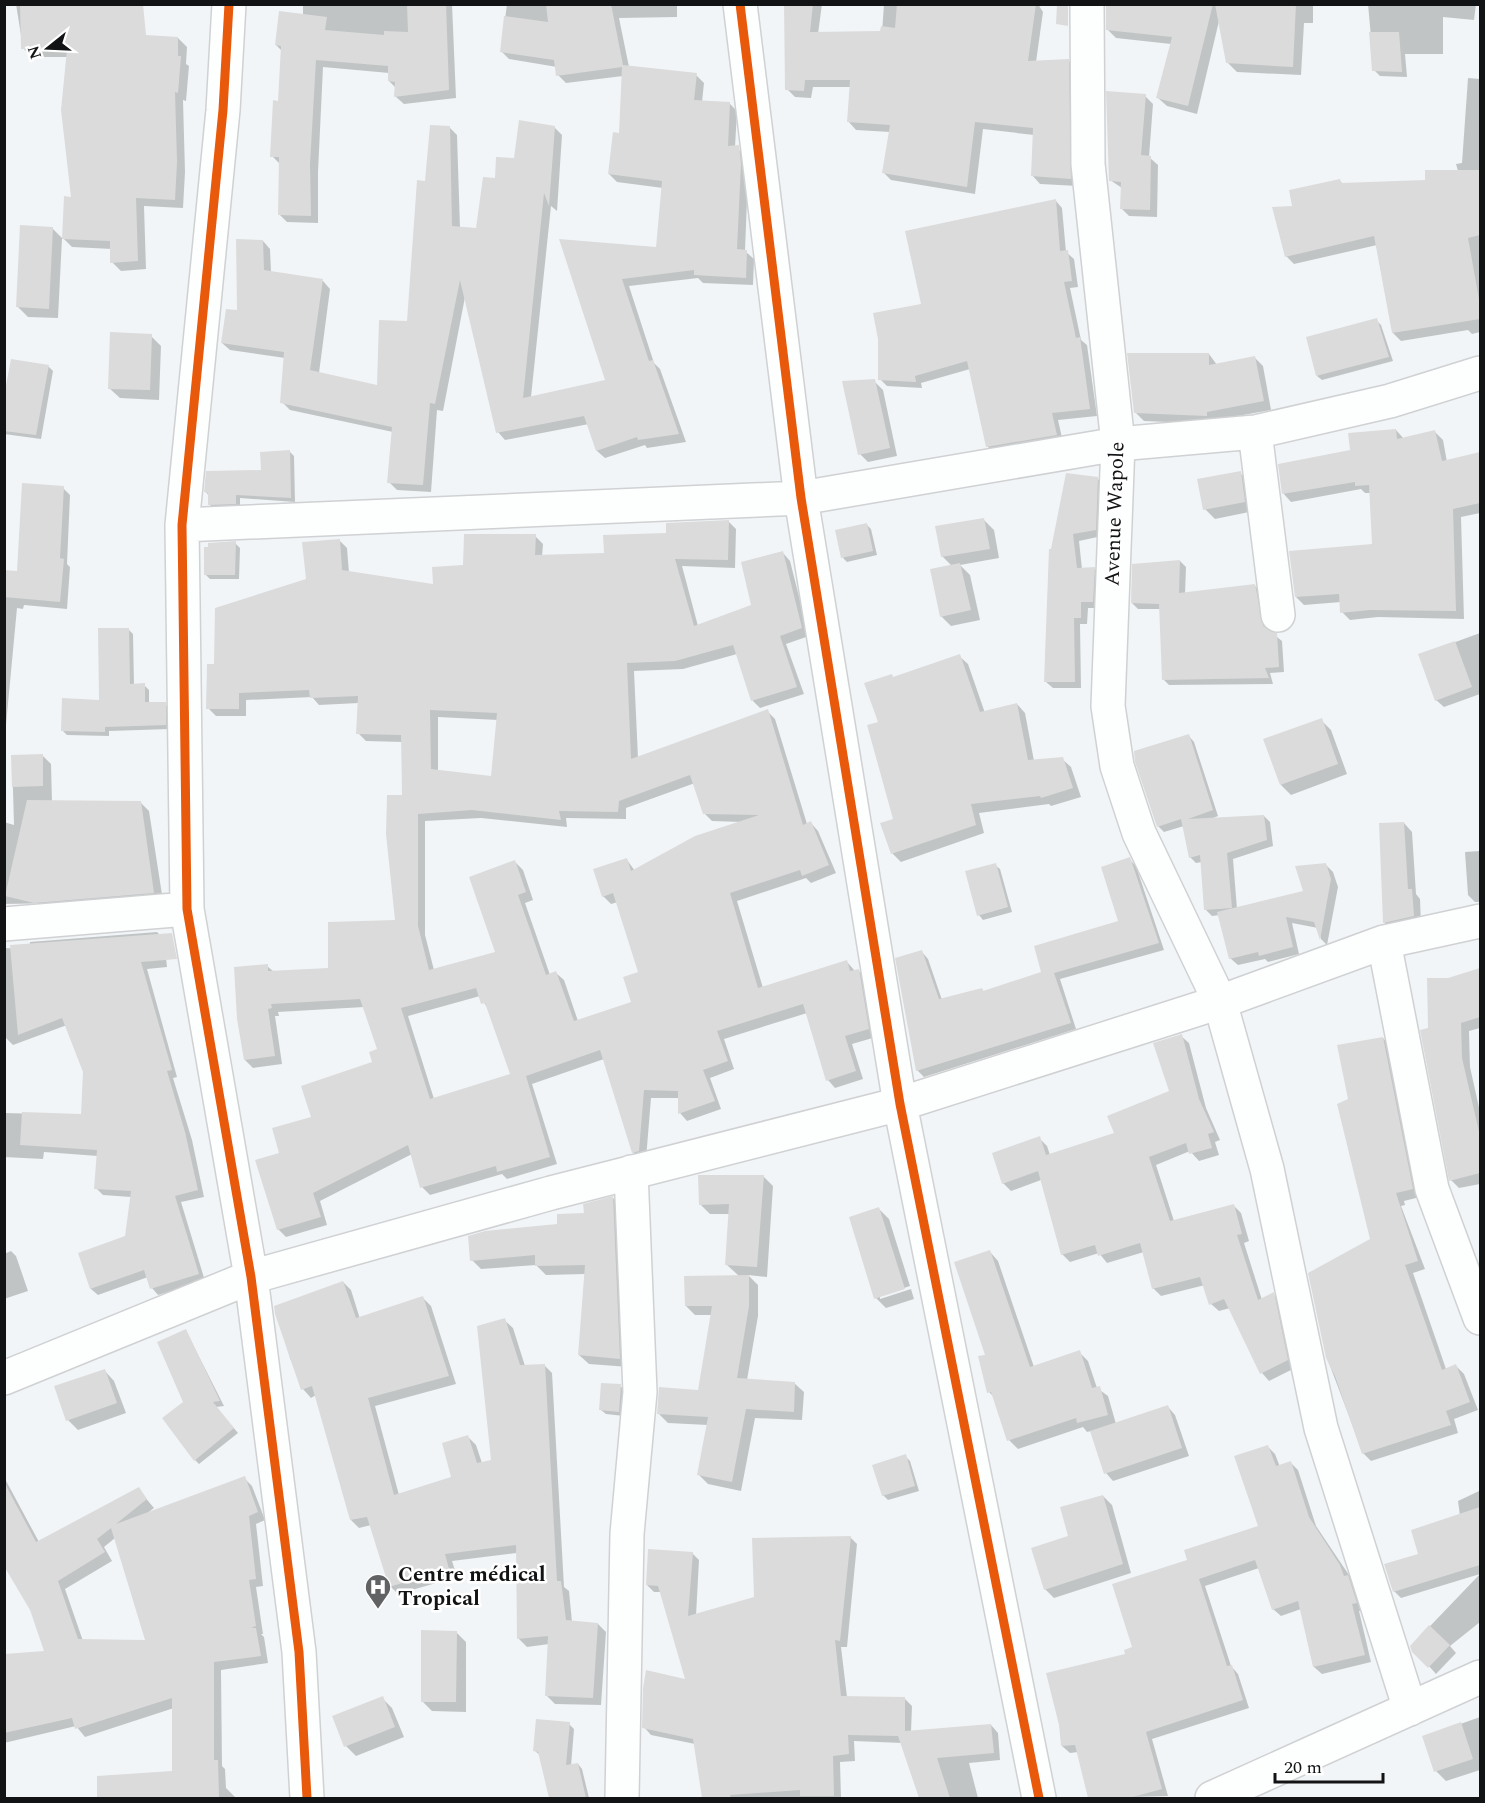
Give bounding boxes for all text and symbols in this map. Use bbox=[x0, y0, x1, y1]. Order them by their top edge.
north arrow bbox=[18, 18, 78, 78]
text: N bbox=[21, 42, 48, 62]
street label: Avenue Wapole bbox=[1096, 441, 1134, 587]
place label: Centre médical Tropical bbox=[398, 1559, 546, 1615]
hospital icon: Centre médical Tropical bbox=[363, 1572, 393, 1610]
scale bar bbox=[1275, 1746, 1383, 1784]
text: 20 m bbox=[1284, 1754, 1322, 1781]

